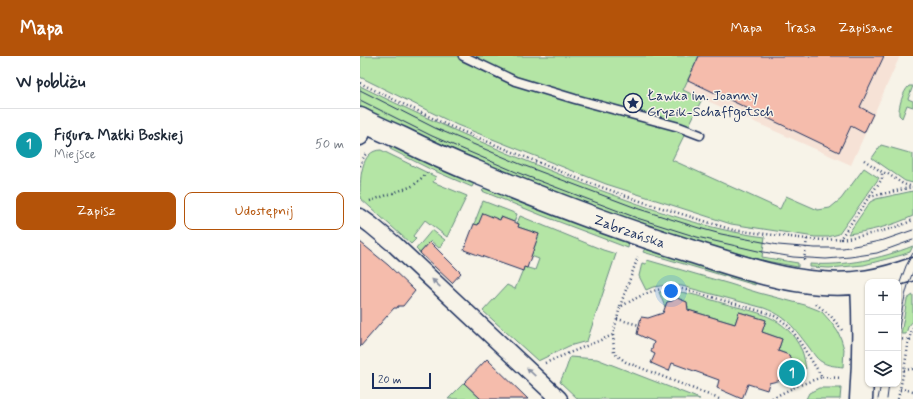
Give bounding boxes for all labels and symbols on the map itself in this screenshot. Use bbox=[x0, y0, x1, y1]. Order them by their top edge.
place label: Ławka im. Joanny Gryzik-Schaffgotsch bbox=[647, 87, 774, 122]
place icon: Ławka im. Joanny Gryzik-Schaffgotsch bbox=[622, 92, 644, 114]
street label: Zabrzańska bbox=[591, 211, 667, 252]
one-way arrow bbox=[431, 279, 441, 288]
your location bbox=[661, 281, 681, 301]
pin: 1 bbox=[779, 358, 805, 388]
one-way arrow bbox=[526, 368, 536, 377]
scale bar bbox=[372, 371, 431, 390]

